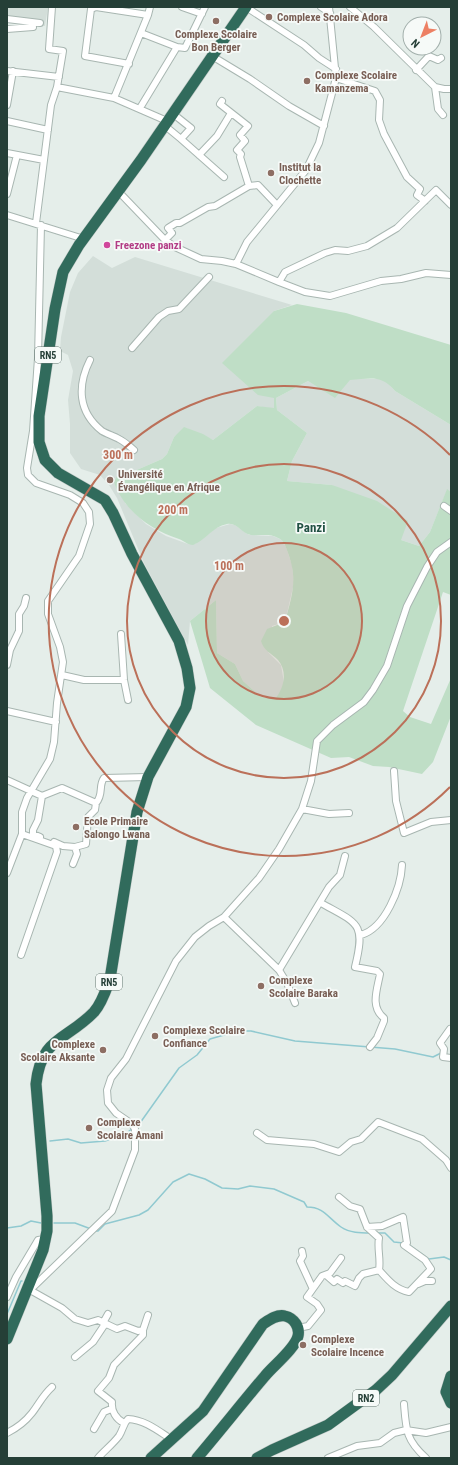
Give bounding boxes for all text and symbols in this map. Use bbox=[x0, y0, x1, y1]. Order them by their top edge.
place label: Complexe Scolaire Adora bbox=[277, 11, 388, 24]
marker: Complexe Scolaire Adora bbox=[264, 12, 274, 22]
marker: Complexe Scolaire Bon Berger bbox=[211, 16, 221, 26]
north arrow bbox=[402, 16, 442, 56]
place label: Complexe Scolaire Bon Berger bbox=[175, 28, 257, 54]
text: N bbox=[409, 36, 423, 50]
place label: Complexe Scolaire Kamanzema bbox=[315, 69, 397, 95]
marker: Complexe Scolaire Kamanzema bbox=[302, 76, 312, 86]
place label: Institut la Clochette bbox=[279, 161, 321, 187]
marker: Institut la Clochette bbox=[266, 168, 276, 178]
place label: Freezone panzi bbox=[115, 239, 182, 252]
marker: Freezone panzi bbox=[102, 240, 112, 250]
road number: RN5 bbox=[35, 347, 61, 363]
text: 300 m bbox=[103, 448, 133, 462]
place label: Université Évangélique en Afrique bbox=[118, 468, 220, 494]
marker: Université Évangélique en Afrique bbox=[105, 475, 115, 485]
text: 200 m bbox=[158, 503, 188, 517]
district label: Panzi bbox=[297, 520, 326, 535]
text: 100 m bbox=[214, 559, 244, 573]
centre of rings bbox=[277, 614, 291, 628]
place label: Ecole Primaire Salongo Lwana bbox=[84, 815, 150, 841]
marker: Ecole Primaire Salongo Lwana bbox=[71, 822, 81, 832]
road number: RN5 bbox=[96, 974, 122, 990]
place label: Complexe Scolaire Baraka bbox=[269, 974, 338, 1000]
marker: Complexe Scolaire Baraka bbox=[256, 981, 266, 991]
place label: Complexe Scolaire Confiance bbox=[163, 1024, 245, 1050]
marker: Complexe Scolaire Confiance bbox=[150, 1031, 160, 1041]
place label: Complexe Scolaire Aksante bbox=[20, 1038, 95, 1064]
marker: Complexe Scolaire Aksante bbox=[98, 1045, 108, 1055]
place label: Complexe Scolaire Amani bbox=[97, 1116, 164, 1142]
marker: Complexe Scolaire Amani bbox=[84, 1123, 94, 1133]
place label: Complexe Scolaire Incence bbox=[311, 1333, 384, 1359]
marker: Complexe Scolaire Incence bbox=[298, 1340, 308, 1350]
road number: RN2 bbox=[353, 1390, 379, 1406]

